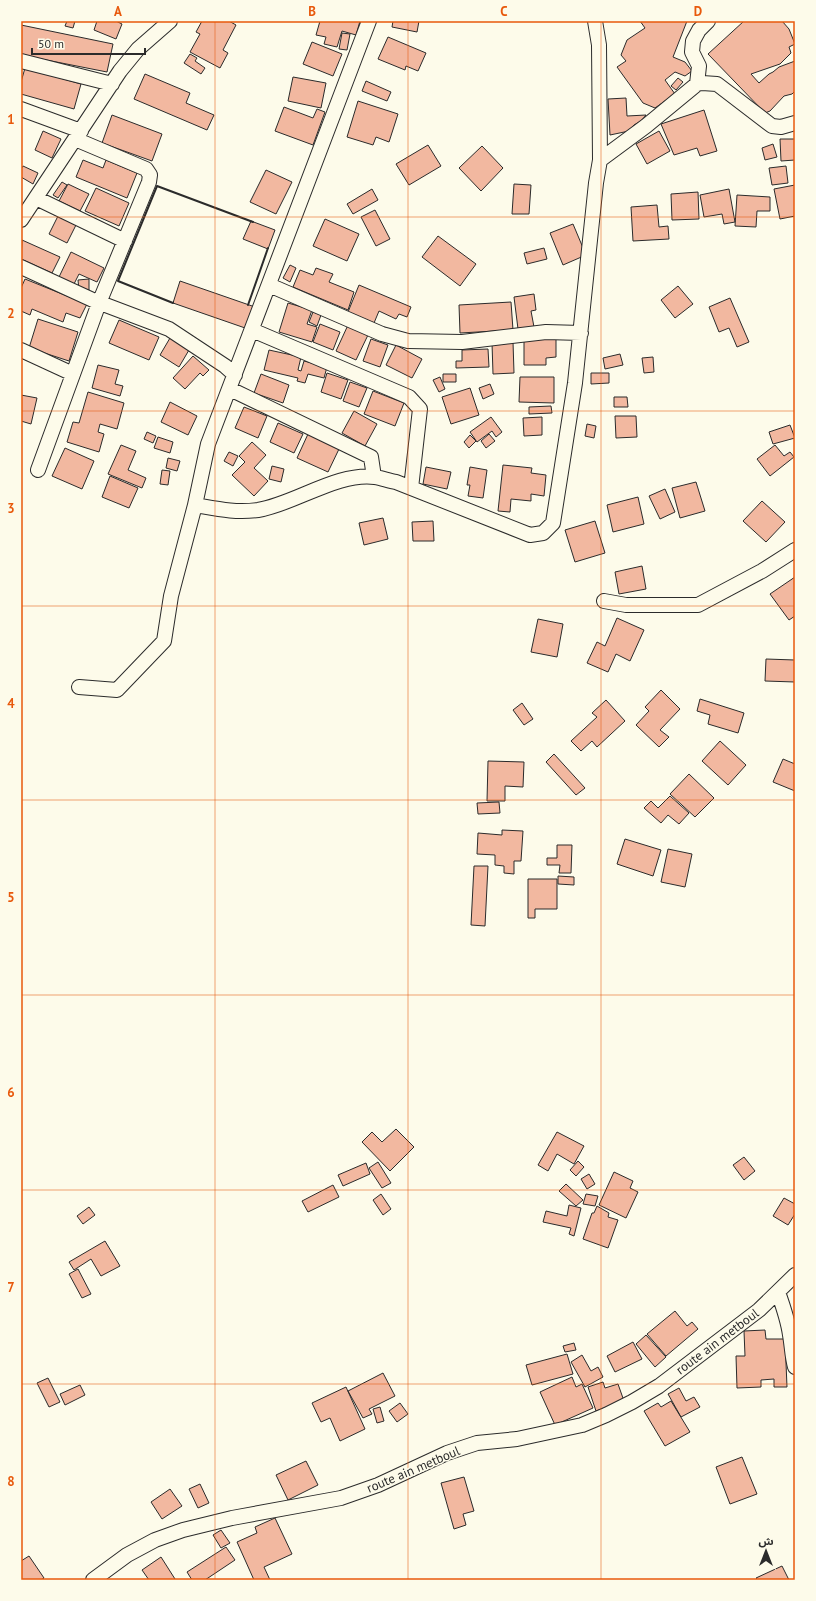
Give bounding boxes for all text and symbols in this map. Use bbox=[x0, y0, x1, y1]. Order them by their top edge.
text: A bbox=[114, 3, 122, 20]
text: B bbox=[308, 3, 316, 20]
text: C bbox=[500, 3, 508, 20]
text: D bbox=[694, 3, 702, 20]
scale bar bbox=[32, 30, 145, 56]
text: 50 m bbox=[38, 36, 64, 51]
text: 1 bbox=[7, 111, 15, 128]
text: 2 bbox=[7, 305, 15, 322]
text: 3 bbox=[7, 500, 15, 517]
text: 4 bbox=[7, 695, 15, 712]
text: 5 bbox=[7, 889, 15, 906]
text: 6 bbox=[7, 1084, 15, 1101]
text: 7 bbox=[7, 1279, 15, 1296]
street label: route ain metboul bbox=[672, 1305, 762, 1378]
street label: route ain metboul bbox=[364, 1442, 463, 1497]
text: 8 bbox=[7, 1473, 15, 1490]
north arrow bbox=[746, 1531, 786, 1571]
text: ش bbox=[758, 1534, 774, 1548]

